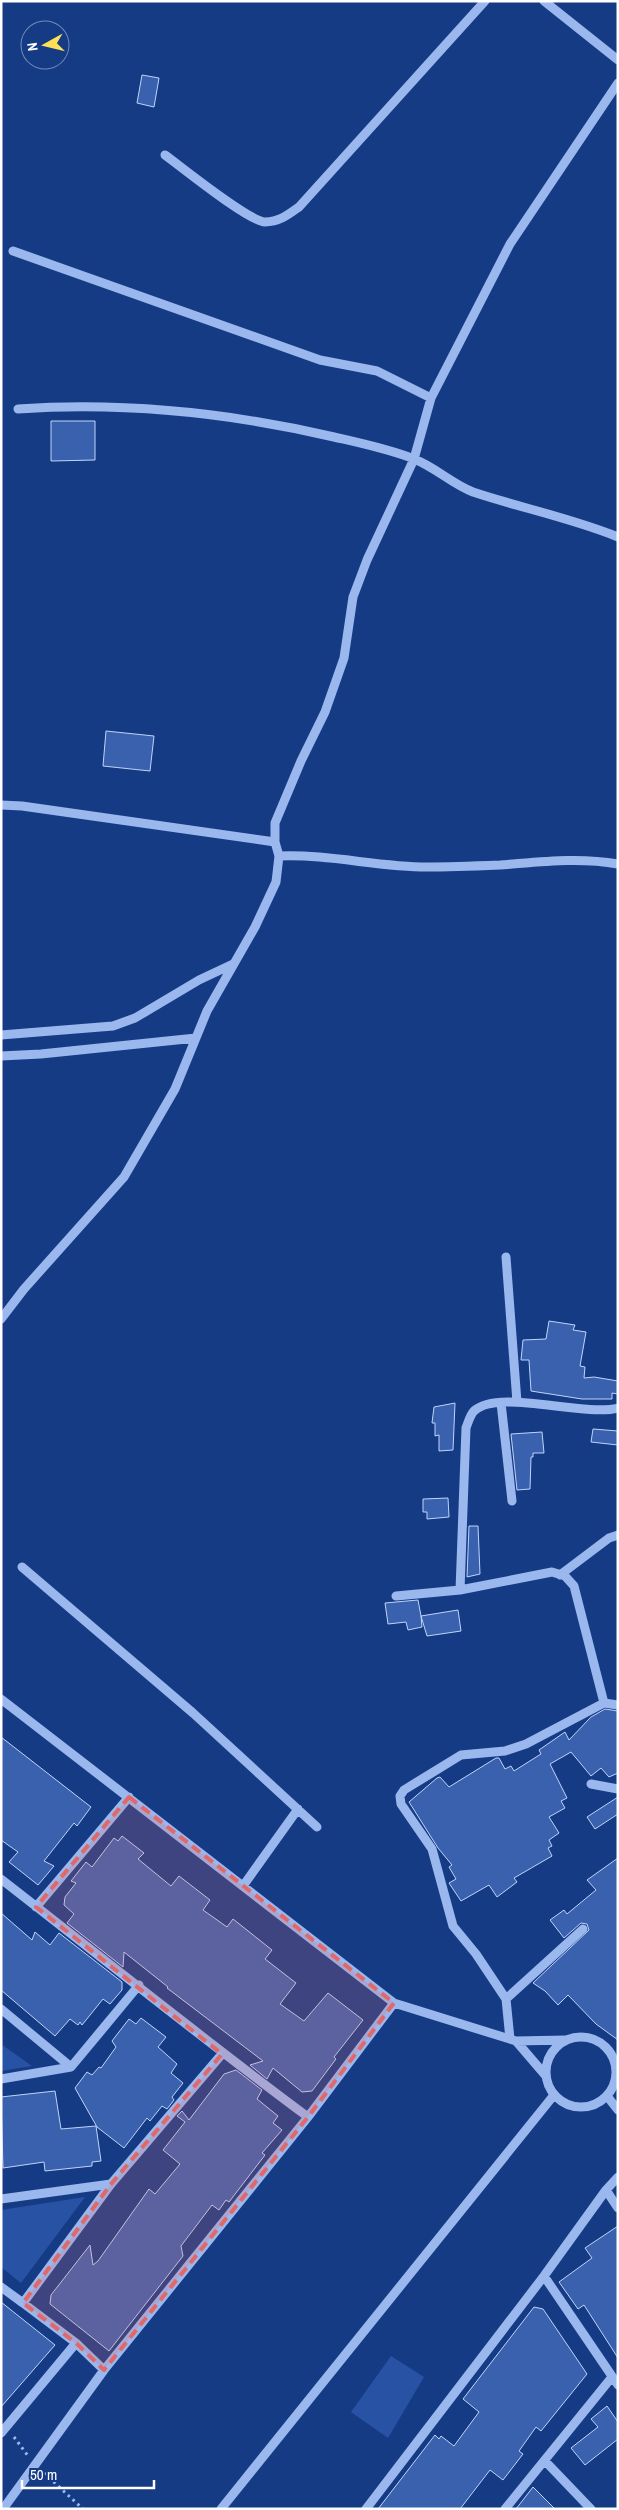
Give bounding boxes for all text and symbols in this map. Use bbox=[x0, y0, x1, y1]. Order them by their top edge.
north arrow bbox=[20, 20, 70, 70]
text: N bbox=[23, 41, 42, 52]
scale bar bbox=[22, 2458, 155, 2490]
text: 50 m bbox=[30, 2464, 57, 2485]

